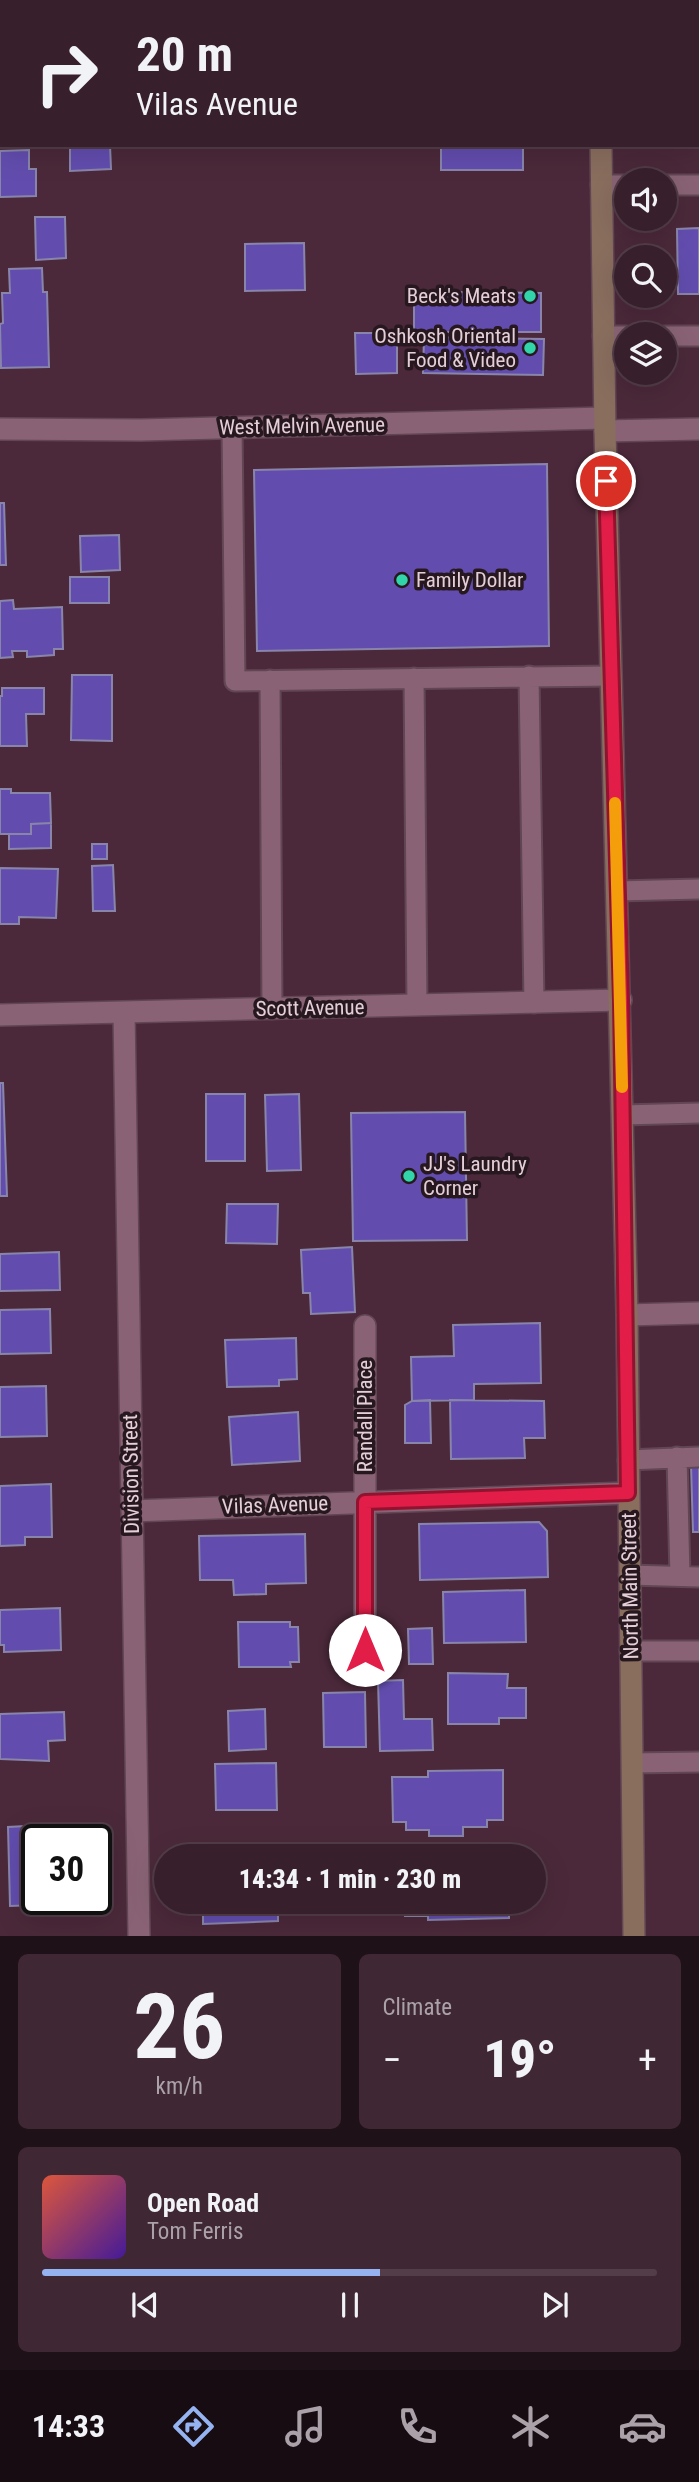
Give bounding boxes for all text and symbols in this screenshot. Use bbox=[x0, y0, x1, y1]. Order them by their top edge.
text: 20 m bbox=[136, 26, 233, 83]
icon: right bbox=[21, 28, 112, 119]
text: Vilas Avenue bbox=[136, 85, 298, 123]
map controls bbox=[614, 168, 677, 385]
button: sound bbox=[614, 168, 677, 231]
button: search bbox=[614, 245, 677, 308]
place label: Beck's Meats bbox=[407, 284, 516, 308]
marker: Beck's Meats bbox=[522, 288, 538, 304]
button: layers bbox=[614, 322, 677, 385]
place label: Oshkosh Oriental Food & Video bbox=[374, 324, 516, 372]
marker: Oshkosh Oriental Food & Video bbox=[522, 340, 538, 356]
street label: West Melvin Avenue bbox=[219, 413, 385, 439]
pin bbox=[576, 451, 636, 511]
icon: arrive bbox=[587, 462, 625, 500]
place label: Family Dollar bbox=[416, 568, 523, 592]
marker: Family Dollar bbox=[394, 572, 410, 588]
street label: Scott Avenue bbox=[255, 995, 365, 1021]
place label: JJ's Laundry Corner bbox=[423, 1152, 527, 1200]
marker: JJ's Laundry Corner bbox=[401, 1168, 417, 1184]
street label: Randall Place bbox=[353, 1360, 377, 1472]
street label: Division Street bbox=[118, 1414, 144, 1534]
street label: Vilas Avenue bbox=[221, 1491, 329, 1519]
street label: North Main Street bbox=[617, 1513, 643, 1659]
position arrow bbox=[328, 1613, 402, 1687]
speed limit sign: 30 bbox=[21, 1824, 112, 1915]
text: 14:34 · 1 min · 230 m bbox=[239, 1864, 461, 1894]
text: 26 bbox=[133, 1974, 225, 2080]
text: Climate bbox=[383, 1994, 452, 2021]
text: 19° bbox=[483, 2029, 556, 2090]
text: − bbox=[383, 2038, 402, 2082]
text: + bbox=[638, 2038, 657, 2082]
text: km/h bbox=[156, 2073, 203, 2100]
text: Open Road bbox=[147, 2188, 259, 2218]
text: Tom Ferris bbox=[147, 2218, 243, 2245]
icon: previous bbox=[126, 2286, 164, 2324]
icon: pause bbox=[331, 2286, 369, 2324]
icon: next bbox=[536, 2286, 574, 2324]
icon: directions bbox=[169, 2402, 218, 2451]
icon: music bbox=[281, 2402, 330, 2451]
icon: phone bbox=[393, 2402, 442, 2451]
icon: climate bbox=[506, 2402, 555, 2451]
icon: car bbox=[618, 2402, 667, 2451]
text: 14:33 bbox=[32, 2407, 105, 2445]

